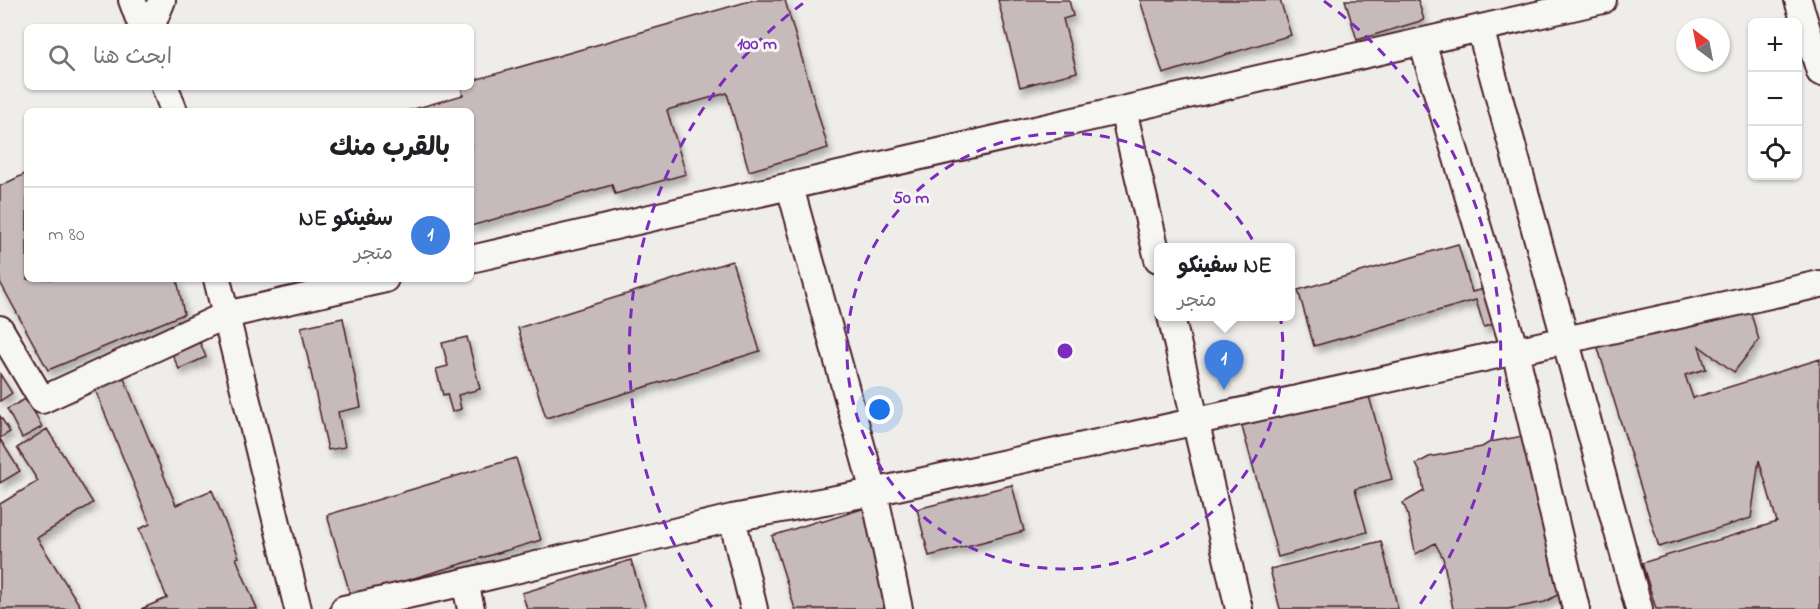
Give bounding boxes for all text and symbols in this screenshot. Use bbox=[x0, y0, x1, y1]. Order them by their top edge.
north arrow bbox=[1676, 18, 1730, 72]
map controls bbox=[1748, 18, 1802, 180]
button: + bbox=[1748, 18, 1802, 72]
search box bbox=[24, 24, 474, 90]
text: 100 m bbox=[737, 32, 777, 58]
icon: search bbox=[45, 41, 78, 74]
text: ابحث هنا bbox=[93, 42, 172, 74]
button: − bbox=[1748, 72, 1802, 126]
button: locate bbox=[1748, 126, 1802, 180]
text: بالقرب منك bbox=[329, 130, 450, 168]
text: 50 m bbox=[893, 186, 929, 212]
text: سفينكو NE bbox=[299, 204, 393, 236]
text: 80 m bbox=[48, 221, 85, 250]
text: 1 bbox=[427, 221, 434, 250]
text: متجر bbox=[354, 240, 393, 269]
popup bbox=[1154, 243, 1295, 321]
text: سفينكو NE bbox=[1177, 251, 1272, 283]
text: متجر bbox=[1177, 287, 1217, 316]
pin: 1 bbox=[1204, 340, 1244, 390]
centre of rings bbox=[1055, 341, 1075, 361]
your location bbox=[865, 395, 894, 424]

